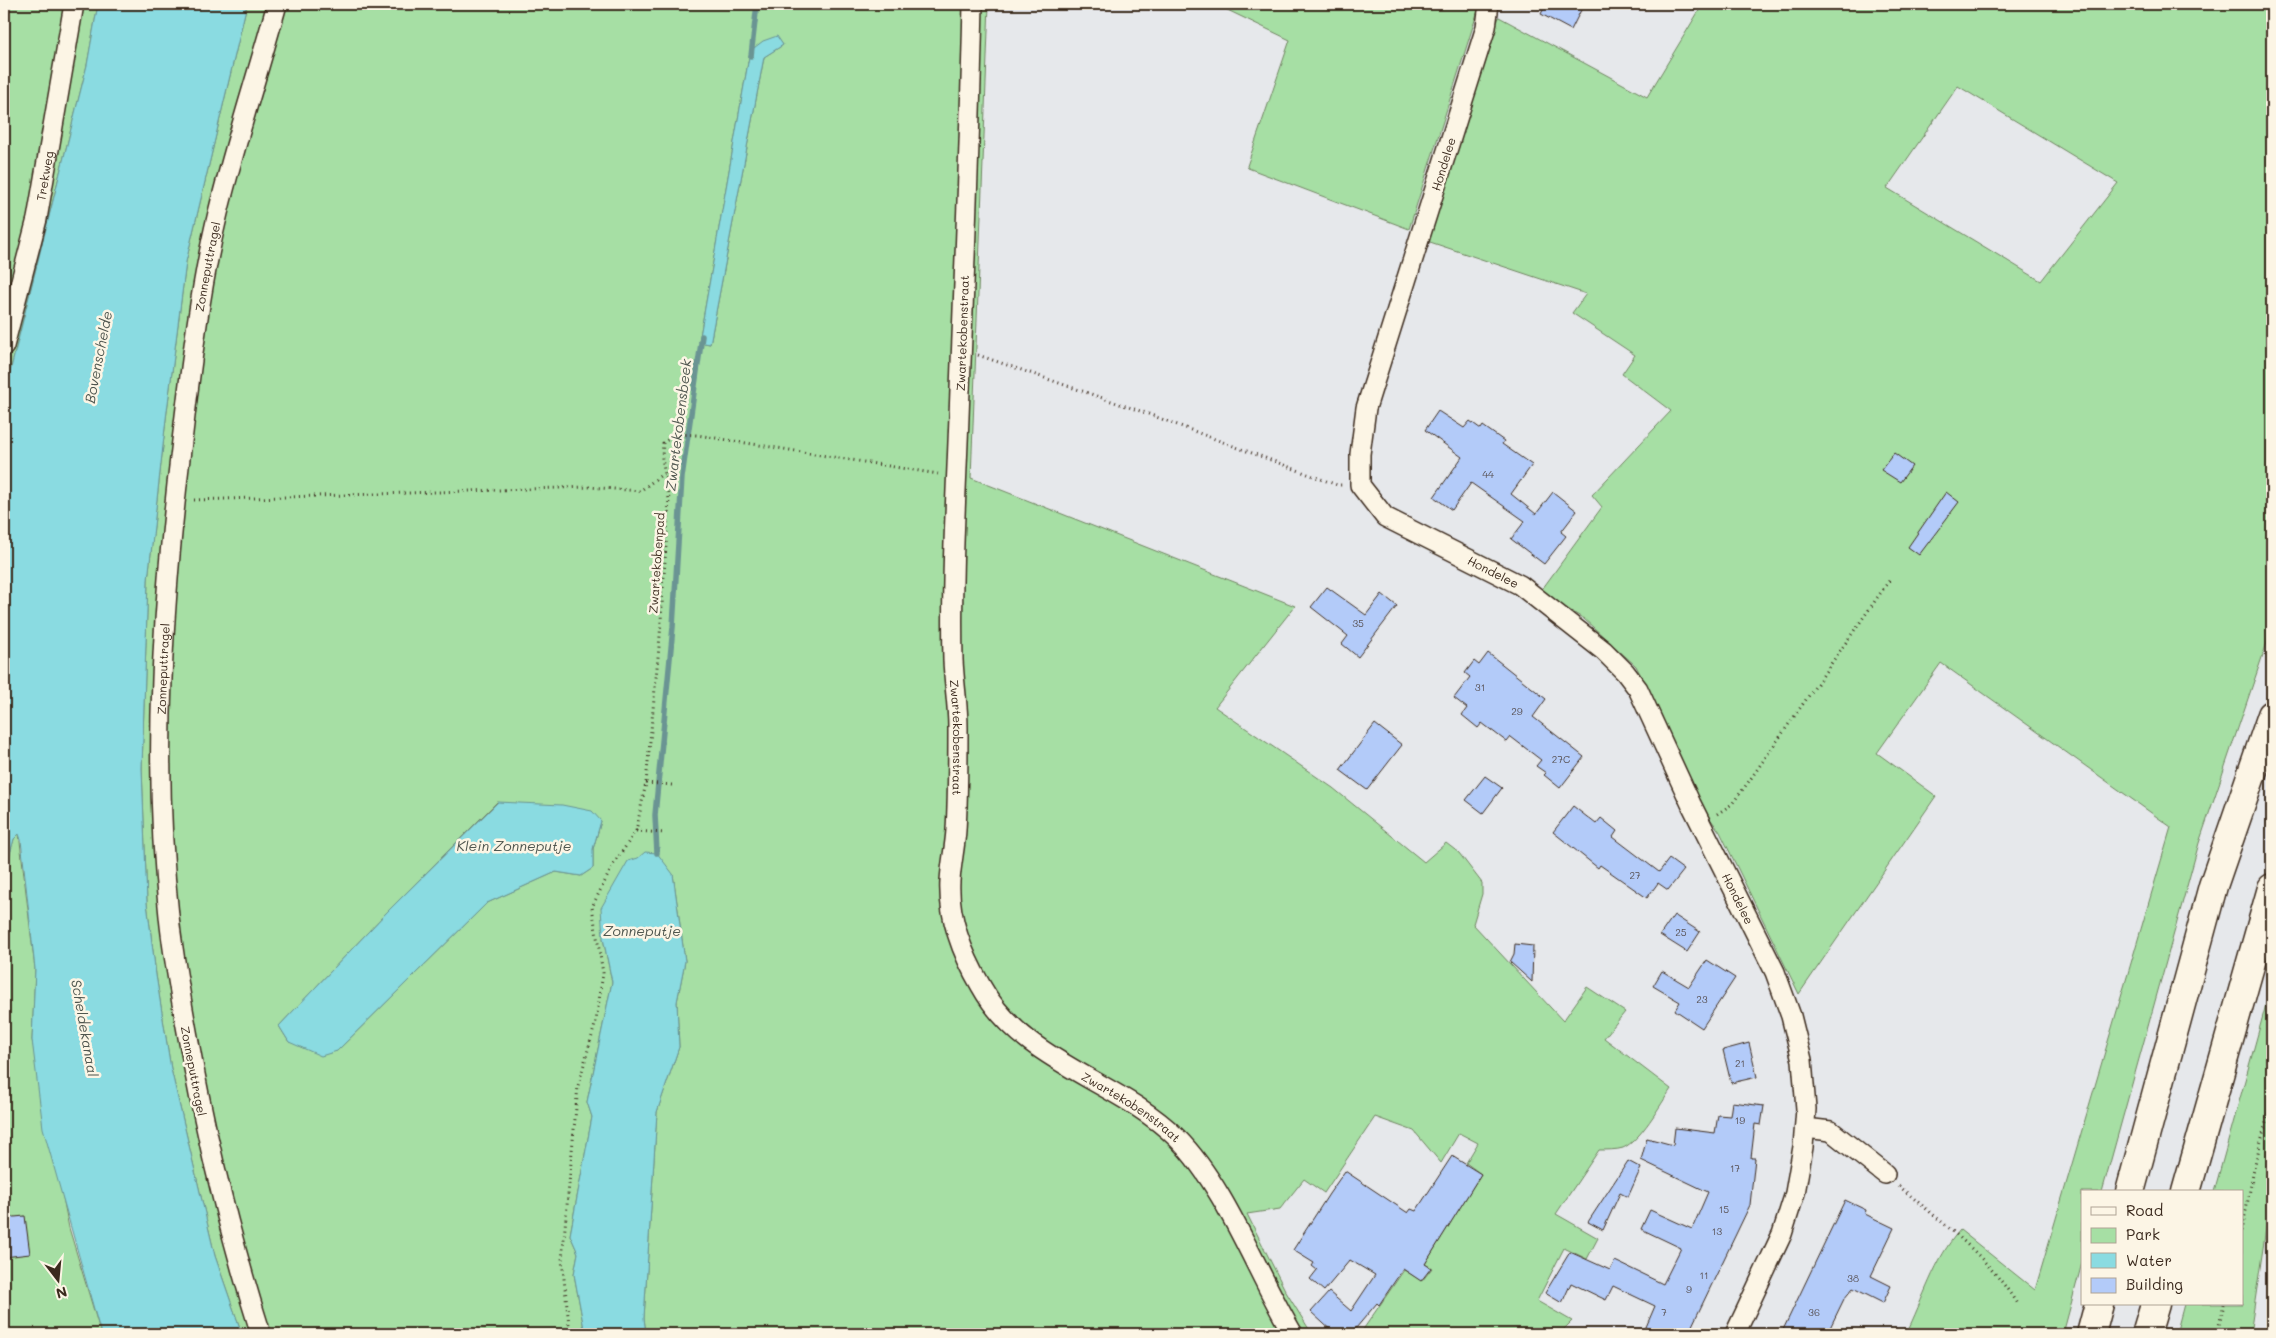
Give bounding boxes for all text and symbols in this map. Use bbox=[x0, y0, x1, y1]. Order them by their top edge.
street label: Hondelee bbox=[1427, 135, 1459, 193]
street label: Trekweg bbox=[32, 150, 57, 202]
street label: Zonneputtragel bbox=[191, 220, 224, 313]
street label: Zwartekobenstraat bbox=[952, 275, 972, 391]
water label: Bovenschelde bbox=[80, 309, 116, 405]
water label: Zwartekobensbeek bbox=[661, 358, 696, 492]
house number: 44 bbox=[1482, 467, 1494, 481]
street label: Zwartekobenpad bbox=[644, 512, 668, 614]
street label: Hondelee bbox=[1465, 552, 1522, 591]
house number: 35 bbox=[1352, 616, 1364, 630]
street label: Zonneputtragel bbox=[153, 623, 173, 715]
street label: Zwartekobenstraat bbox=[946, 679, 966, 796]
house number: 31 bbox=[1475, 680, 1485, 694]
house number: 29 bbox=[1511, 704, 1523, 718]
house number: 27C bbox=[1552, 752, 1570, 766]
water label: Klein Zonneputje bbox=[457, 836, 571, 855]
house number: 27 bbox=[1629, 868, 1641, 882]
street label: Hondelee bbox=[1719, 870, 1758, 927]
water label: Zonneputje bbox=[603, 921, 681, 940]
house number: 25 bbox=[1675, 925, 1687, 939]
water label: Scheldekanaal bbox=[67, 978, 103, 1079]
house number: 23 bbox=[1696, 992, 1708, 1006]
street label: Zonneputtragel bbox=[177, 1025, 211, 1117]
house number: 21 bbox=[1735, 1056, 1745, 1070]
street label: Zwartekobenstraat bbox=[1079, 1068, 1184, 1145]
house number: 19 bbox=[1735, 1113, 1745, 1127]
house number: 17 bbox=[1730, 1161, 1740, 1175]
legend bbox=[2081, 1190, 2244, 1306]
text: Road bbox=[2126, 1200, 2163, 1220]
house number: 15 bbox=[1719, 1202, 1729, 1216]
house number: 13 bbox=[1712, 1224, 1722, 1238]
text: Park bbox=[2126, 1224, 2160, 1244]
text: Water bbox=[2126, 1250, 2172, 1270]
north arrow bbox=[32, 1256, 82, 1306]
house number: 11 bbox=[1700, 1268, 1708, 1282]
house number: 38 bbox=[1847, 1271, 1859, 1285]
text: Building bbox=[2126, 1274, 2183, 1294]
text: N bbox=[54, 1282, 69, 1304]
house number: 9 bbox=[1686, 1282, 1692, 1296]
house number: 7 bbox=[1661, 1305, 1667, 1319]
house number: 36 bbox=[1808, 1305, 1820, 1319]

